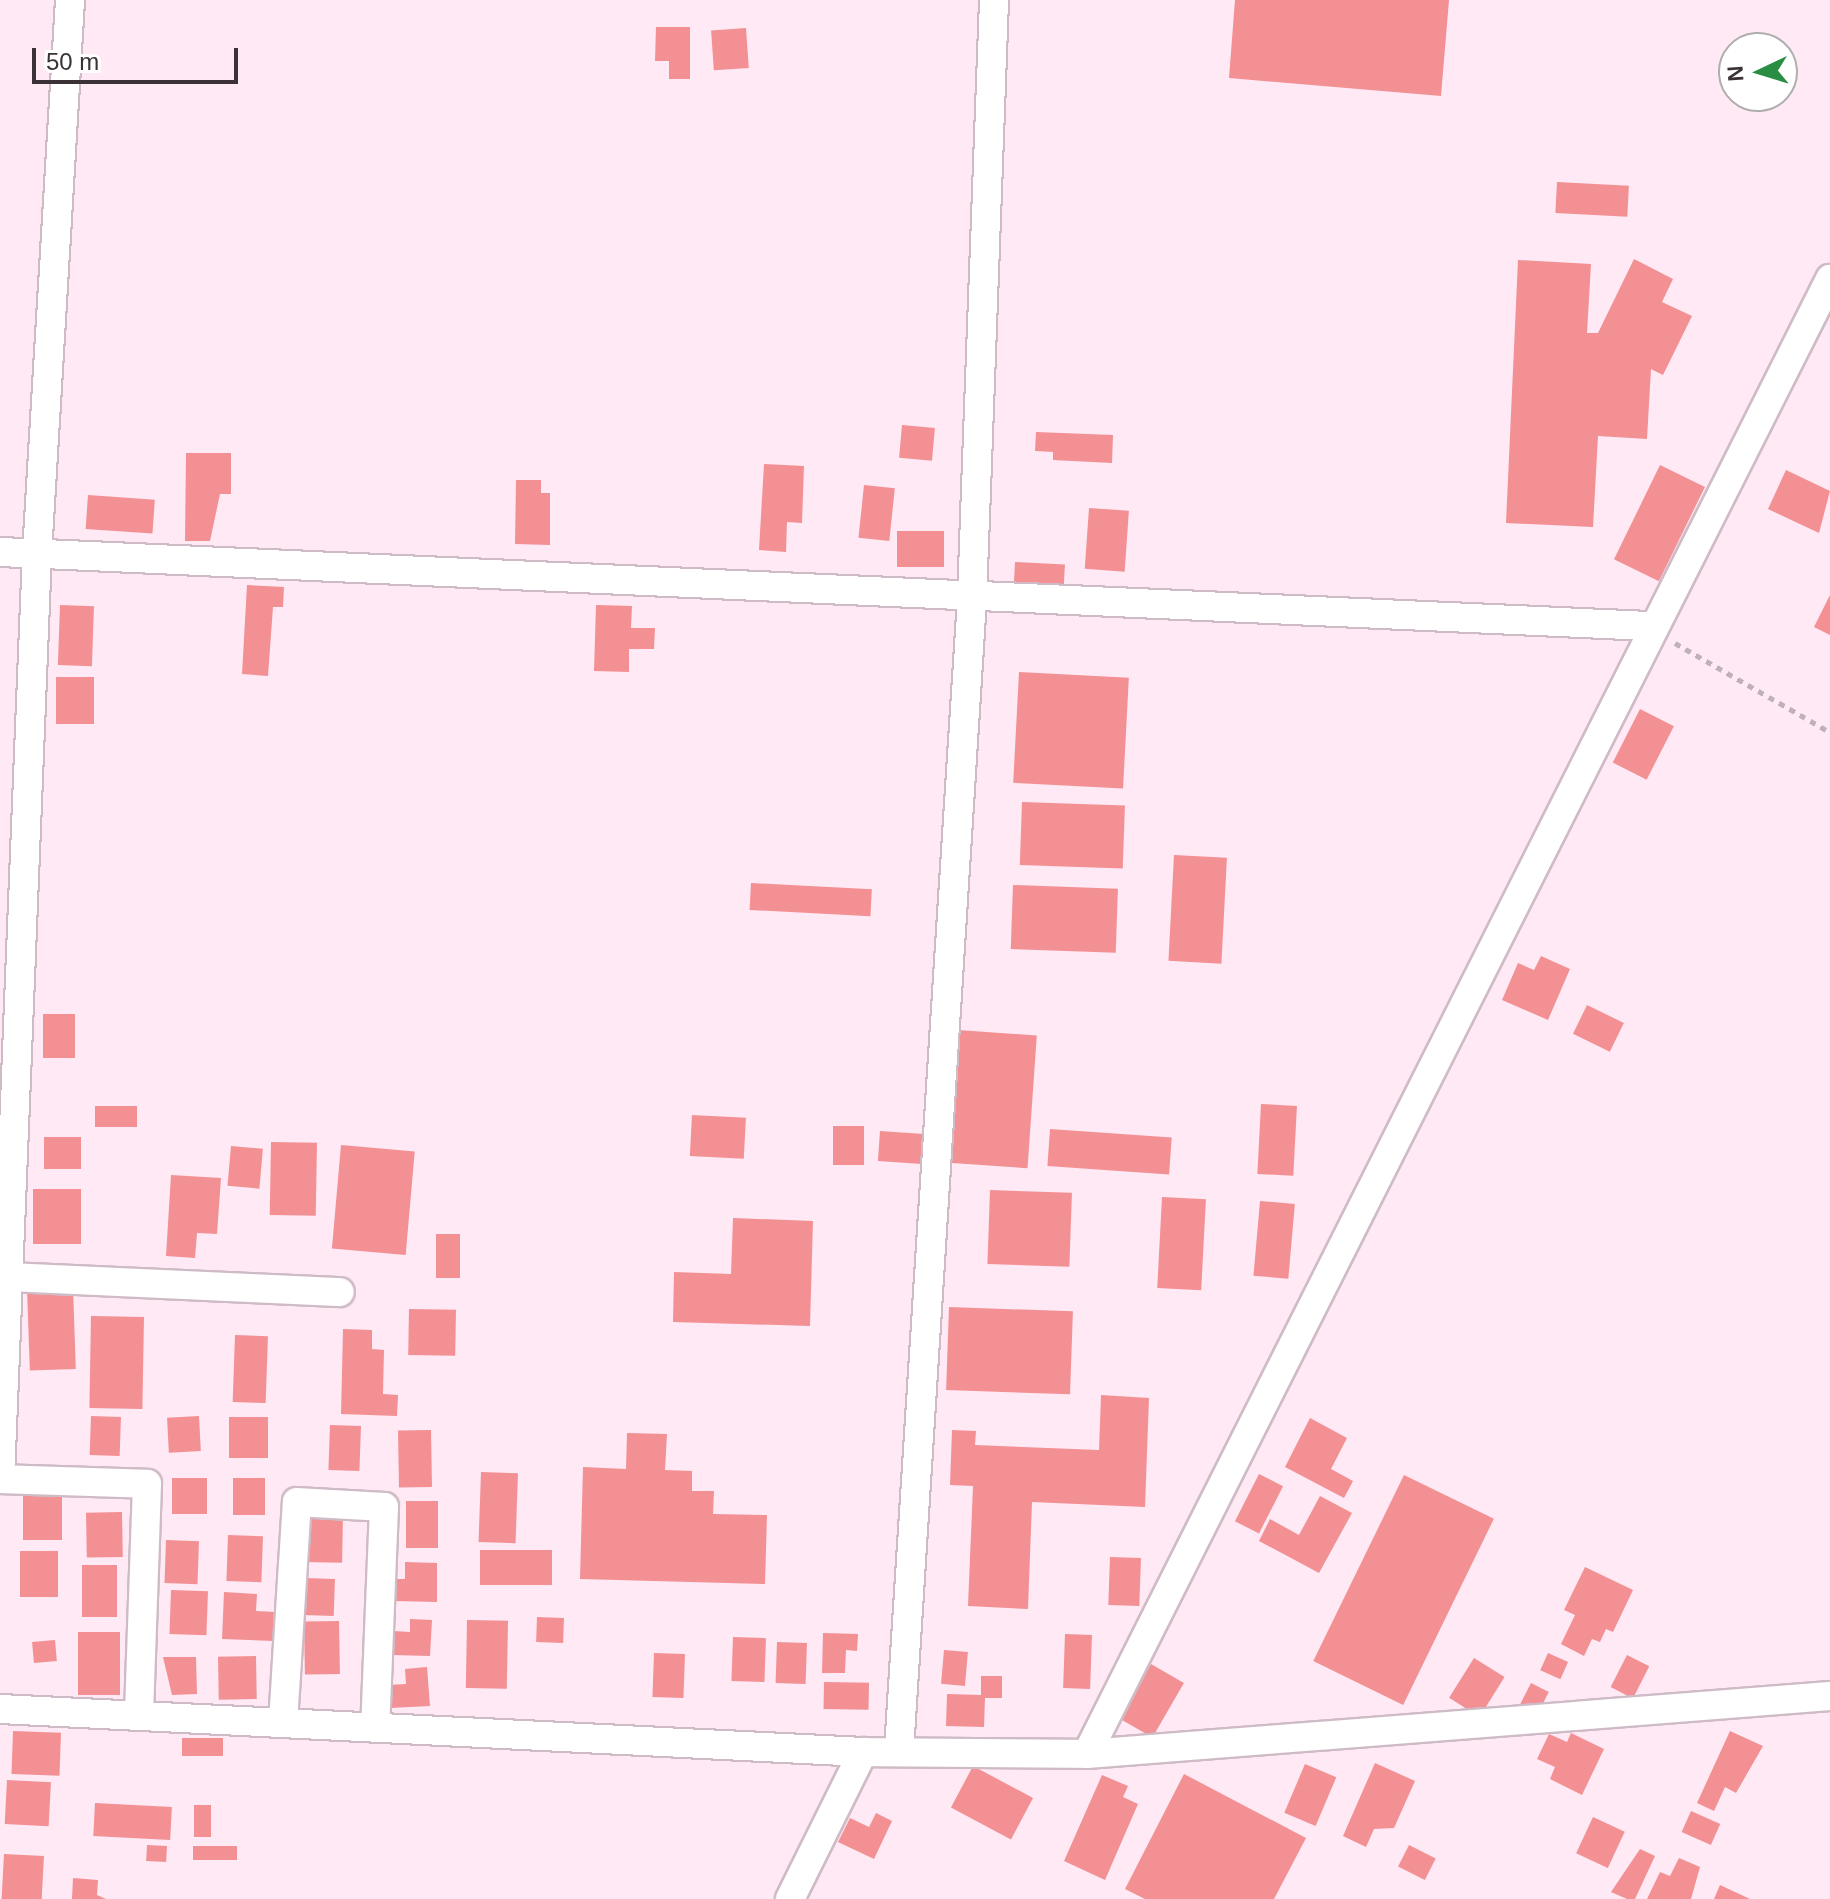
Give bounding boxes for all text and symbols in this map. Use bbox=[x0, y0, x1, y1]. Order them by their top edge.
scale bar bbox=[36, 32, 242, 82]
north arrow bbox=[1718, 32, 1798, 112]
text: 50 m bbox=[46, 48, 99, 75]
text: N bbox=[1723, 65, 1749, 82]

